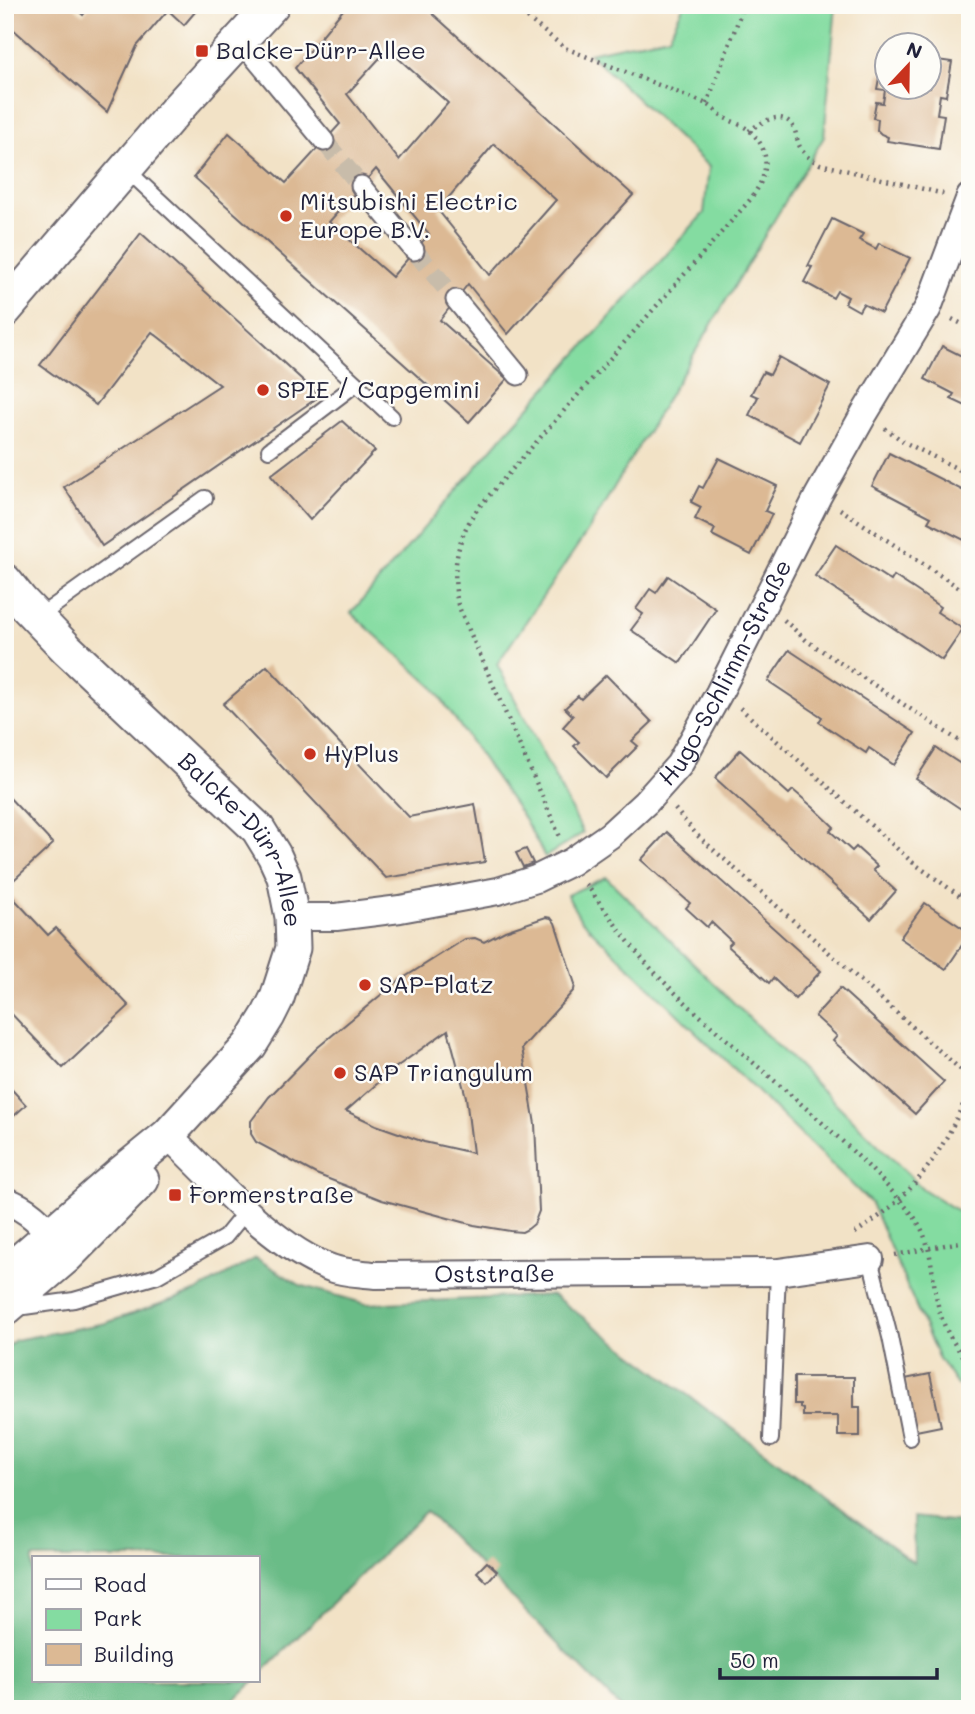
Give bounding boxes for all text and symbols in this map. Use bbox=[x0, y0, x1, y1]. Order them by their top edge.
north arrow bbox=[874, 32, 944, 102]
place label: Balcke-Dürr-Allee bbox=[216, 34, 426, 65]
text: N bbox=[903, 35, 926, 64]
marker: Balcke-Dürr-Allee bbox=[194, 43, 210, 59]
place label: Mitsubishi Electric Europe B.V. bbox=[300, 185, 518, 244]
marker: Mitsubishi Electric Europe B.V. bbox=[278, 208, 294, 224]
place label: SPIE / Capgemini bbox=[277, 373, 480, 404]
marker: SPIE / Capgemini bbox=[255, 382, 271, 398]
street label: Hugo-Schlimm-Straße bbox=[651, 554, 798, 792]
place label: HyPlus bbox=[324, 737, 399, 768]
street label: Balcke-Dürr-Allee bbox=[172, 745, 309, 927]
marker: HyPlus bbox=[302, 746, 318, 762]
place label: SAP-Platz bbox=[379, 968, 493, 999]
marker: SAP-Platz bbox=[357, 977, 373, 993]
place label: SAP Triangulum bbox=[354, 1056, 533, 1087]
marker: SAP Triangulum bbox=[332, 1065, 348, 1081]
place label: Formerstraße bbox=[189, 1178, 354, 1209]
marker: Formerstraße bbox=[167, 1187, 183, 1203]
street label: Oststraße bbox=[434, 1257, 555, 1289]
legend bbox=[32, 1556, 259, 1682]
text: Road bbox=[94, 1570, 146, 1597]
text: Park bbox=[94, 1604, 142, 1631]
scale bar bbox=[720, 1637, 936, 1681]
text: Building bbox=[94, 1640, 174, 1667]
text: 50 m bbox=[730, 1646, 779, 1673]

